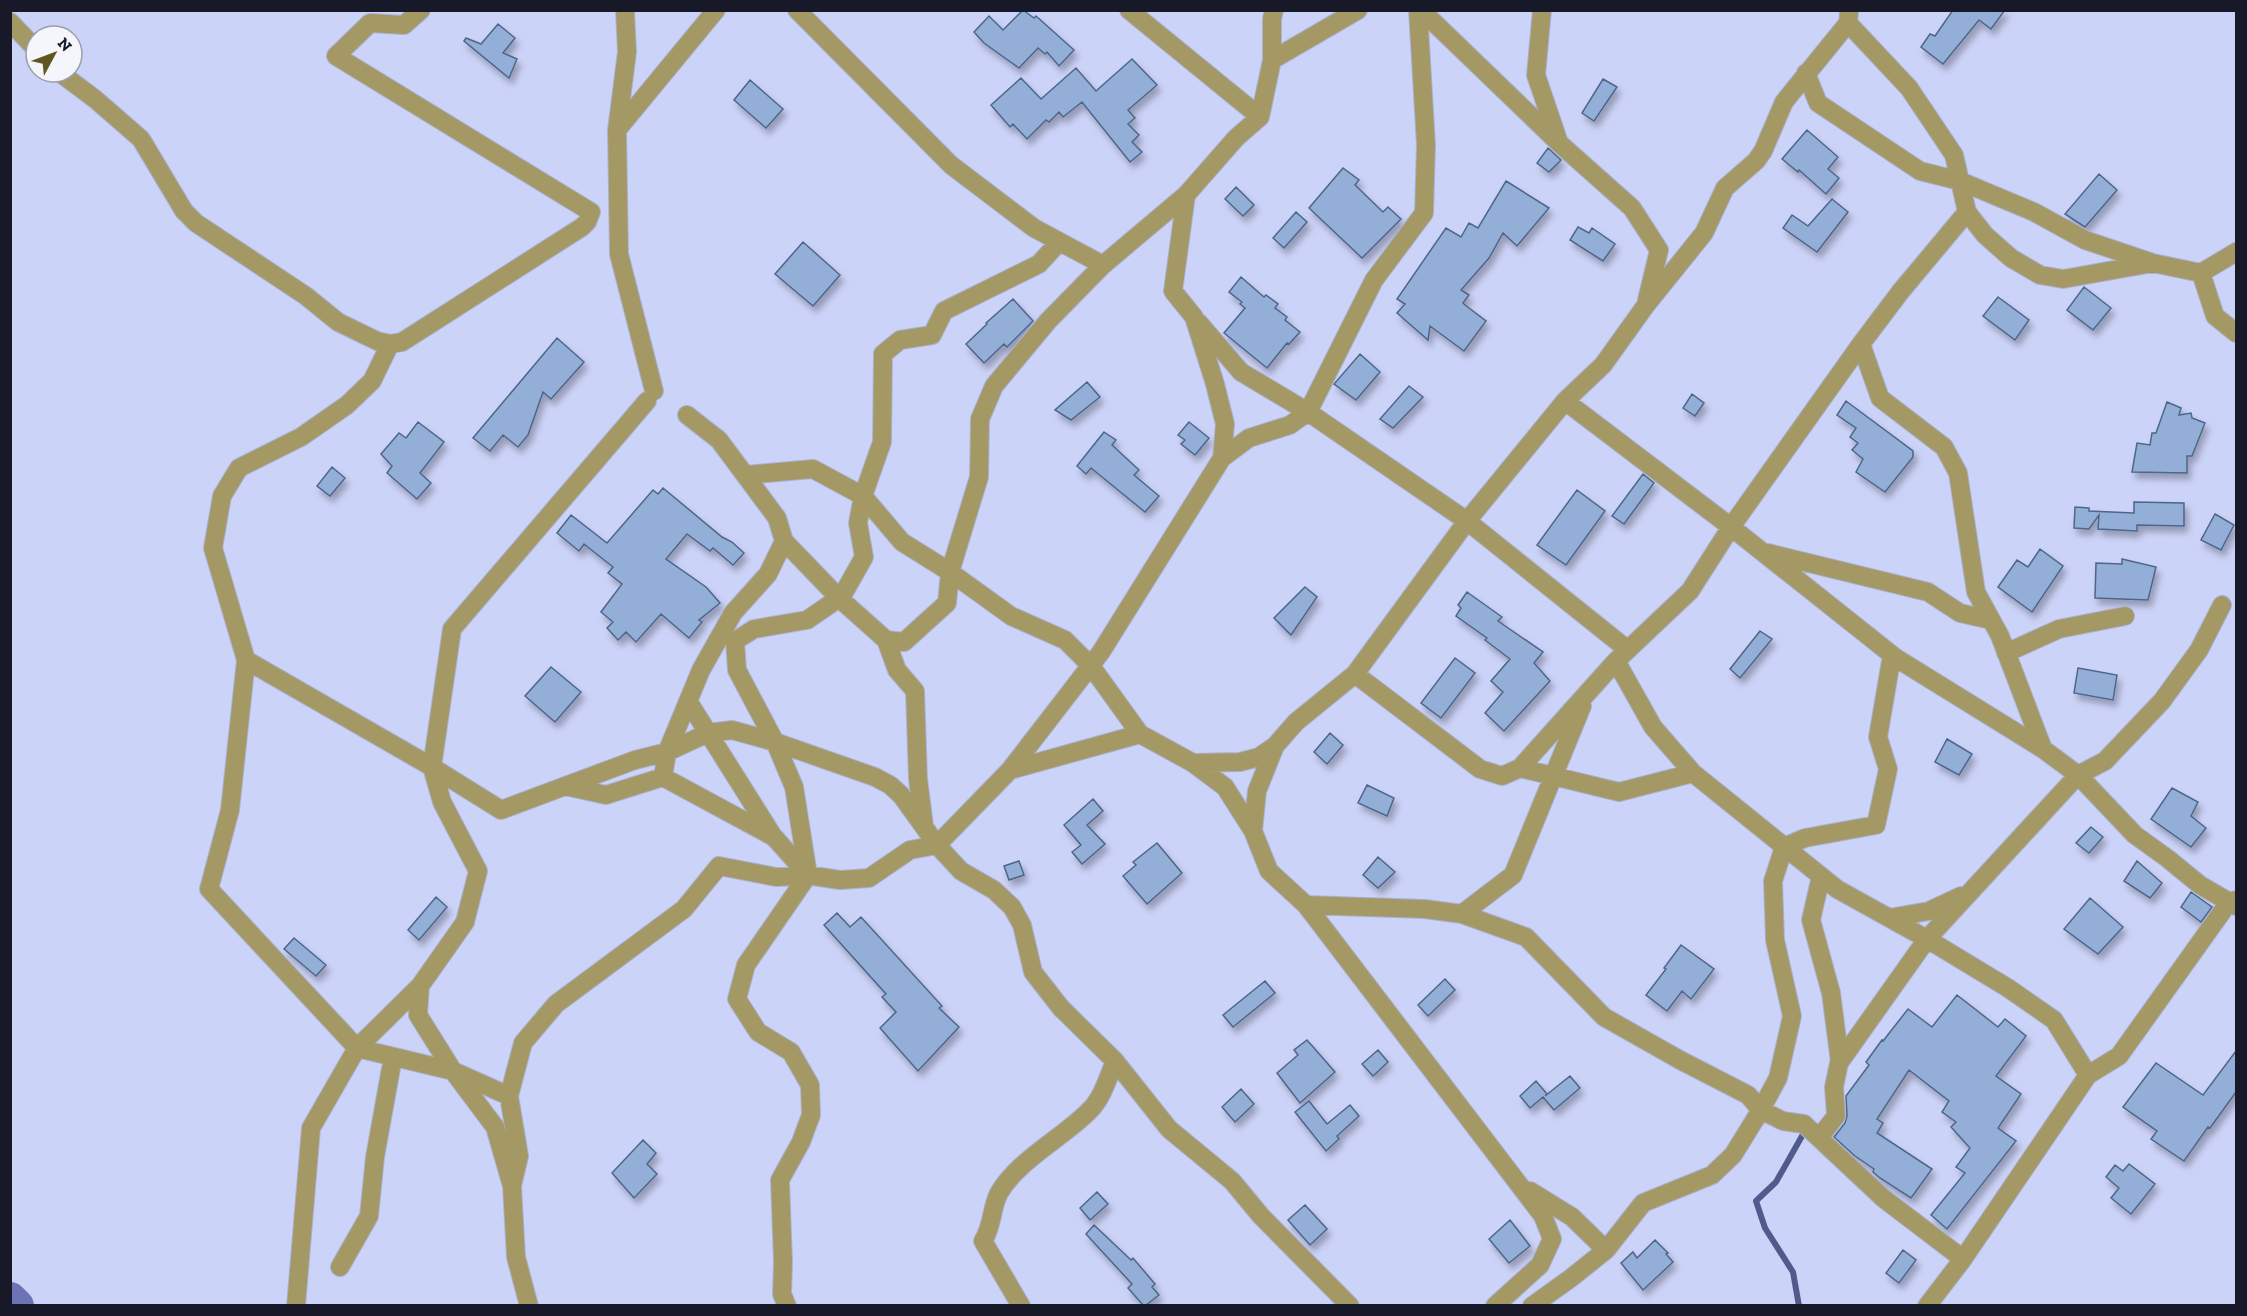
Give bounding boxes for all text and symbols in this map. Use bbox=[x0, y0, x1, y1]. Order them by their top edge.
north arrow bbox=[24, 24, 84, 84]
text: N bbox=[54, 34, 76, 55]

